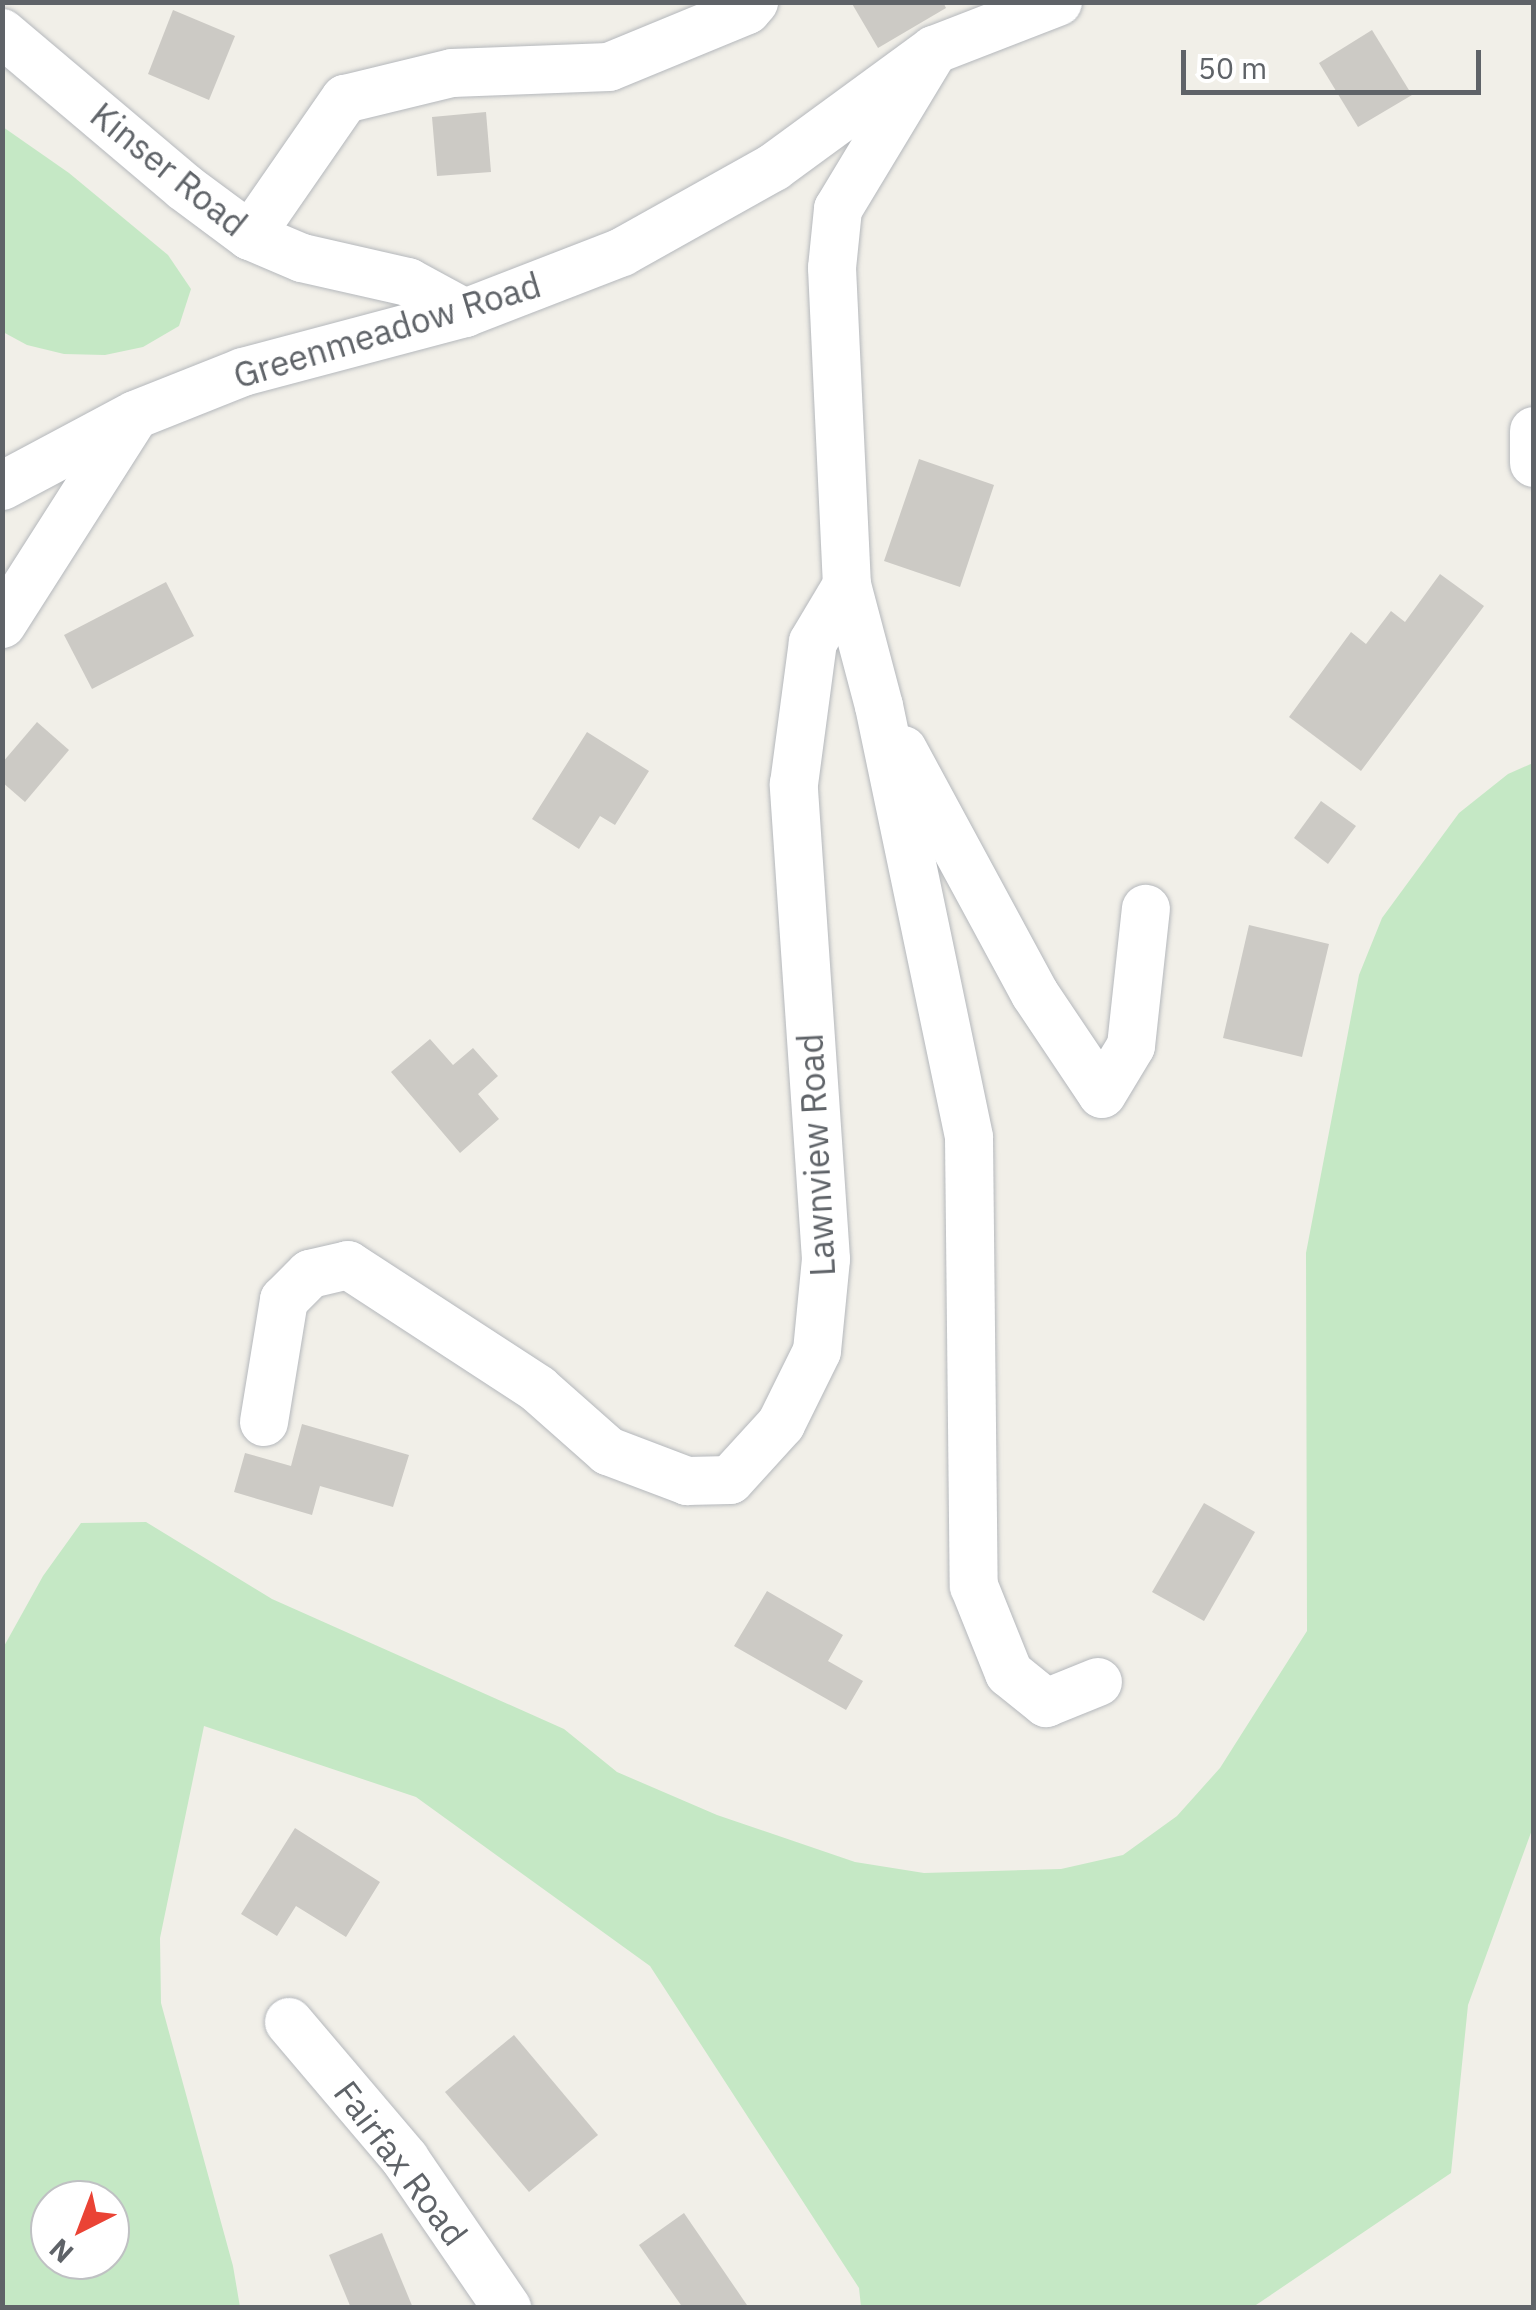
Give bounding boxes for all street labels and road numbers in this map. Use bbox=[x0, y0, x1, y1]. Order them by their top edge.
street label: Kinser Road bbox=[82, 93, 256, 245]
street label: Greenmeadow Road bbox=[228, 263, 546, 397]
street label: Lawnview Road bbox=[789, 1032, 843, 1278]
street label: Fairfax Road bbox=[326, 2072, 476, 2254]

